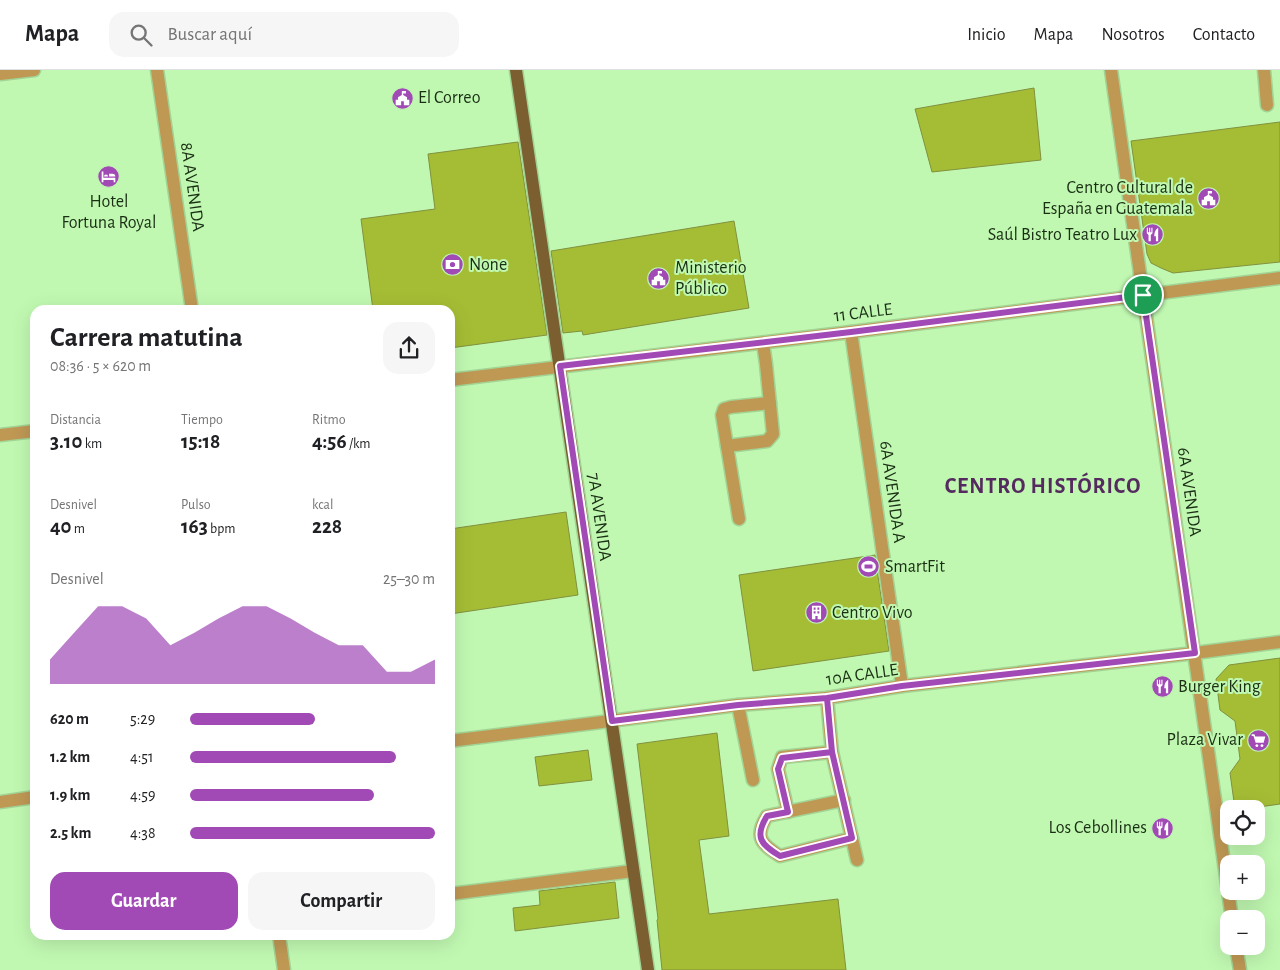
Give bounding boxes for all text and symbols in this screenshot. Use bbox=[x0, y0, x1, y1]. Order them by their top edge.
search box bbox=[109, 12, 459, 57]
icon: search bbox=[127, 21, 155, 49]
text: Mapa bbox=[25, 22, 79, 46]
text: Buscar aquí bbox=[167, 25, 252, 44]
text: Inicio bbox=[967, 26, 1006, 44]
text: Mapa bbox=[1034, 26, 1073, 44]
text: Nosotros bbox=[1101, 26, 1165, 44]
text: Contacto bbox=[1193, 26, 1255, 44]
public building icon: El Correo bbox=[390, 86, 414, 110]
place label: El Correo bbox=[418, 89, 481, 107]
street label: 8A AVENIDA bbox=[177, 141, 207, 233]
hotel icon: Hotel Fortuna Royal bbox=[97, 165, 121, 189]
place label: Centro Cultural de España en Guatemala bbox=[1042, 179, 1193, 218]
public building icon: Centro Cultural de España en Guatemala bbox=[1197, 186, 1221, 210]
place label: Hotel Fortuna Royal bbox=[61, 193, 157, 232]
restaurant icon: Saúl Bistro Teatro Lux bbox=[1141, 223, 1165, 247]
place label: Saúl Bistro Teatro Lux bbox=[988, 226, 1137, 244]
bank icon: None bbox=[441, 253, 465, 277]
place label: None bbox=[469, 256, 507, 274]
place label: Ministerio Público bbox=[675, 259, 747, 298]
public building icon: Ministerio Público bbox=[647, 266, 671, 290]
pin bbox=[1122, 274, 1164, 316]
icon: arrive bbox=[1129, 281, 1157, 309]
street label: 11 CALLE bbox=[833, 300, 894, 326]
button: share bbox=[383, 322, 435, 374]
text: Carrera matutina bbox=[50, 324, 243, 352]
text: 08:36 · 5 × 620 m bbox=[50, 358, 151, 374]
text: Distancia bbox=[50, 413, 101, 427]
text: Tiempo bbox=[181, 413, 223, 427]
text: Ritmo bbox=[312, 413, 346, 427]
text: 3.10 bbox=[50, 431, 82, 452]
text: 15:18 bbox=[181, 431, 220, 452]
text: 4:56 bbox=[312, 431, 347, 452]
text: km bbox=[82, 437, 102, 451]
text: /km bbox=[347, 437, 371, 451]
street label: 6A AVENIDA A bbox=[876, 440, 908, 545]
street label: 6A AVENIDA bbox=[1174, 446, 1204, 538]
street label: 7A AVENIDA bbox=[584, 472, 614, 563]
district label: CENTRO HISTÓRICO bbox=[945, 472, 1141, 497]
text: Desnivel bbox=[50, 498, 97, 512]
text: Pulso bbox=[181, 498, 211, 512]
text: kcal bbox=[312, 498, 333, 512]
text: 40 bbox=[50, 516, 72, 537]
text: 163 bbox=[181, 516, 208, 537]
text: 228 bbox=[312, 516, 342, 537]
text: m bbox=[72, 522, 85, 536]
text: bpm bbox=[208, 522, 235, 536]
sports icon: SmartFit bbox=[857, 555, 881, 579]
place label: SmartFit bbox=[885, 558, 945, 576]
text: Desnivel bbox=[50, 571, 104, 587]
text: 25–30 m bbox=[383, 571, 435, 587]
building icon: Centro Vivo bbox=[804, 601, 828, 625]
place label: Centro Vivo bbox=[832, 604, 913, 622]
street label: 10A CALLE bbox=[825, 661, 899, 689]
restaurant icon: Burger King bbox=[1150, 675, 1174, 699]
place label: Burger King bbox=[1178, 678, 1261, 696]
text: 620 m bbox=[50, 711, 89, 727]
text: 5:29 bbox=[130, 711, 155, 727]
supermarket icon: Plaza Vivar bbox=[1247, 728, 1271, 752]
place label: Plaza Vivar bbox=[1166, 731, 1243, 749]
text: 1.2 km bbox=[50, 749, 90, 765]
text: 4:51 bbox=[130, 749, 154, 765]
text: 1.9 km bbox=[50, 787, 90, 803]
text: 4:59 bbox=[130, 787, 156, 803]
map controls bbox=[1220, 800, 1265, 955]
button: locate bbox=[1220, 800, 1265, 845]
restaurant icon: Los Cebollines bbox=[1151, 816, 1175, 840]
place label: Los Cebollines bbox=[1048, 819, 1147, 837]
text: 2.5 km bbox=[50, 825, 91, 841]
text: 4:38 bbox=[130, 825, 156, 841]
button: + bbox=[1220, 855, 1265, 900]
button: Guardar bbox=[50, 872, 238, 930]
button: Compartir bbox=[248, 872, 435, 930]
button: − bbox=[1220, 910, 1265, 955]

